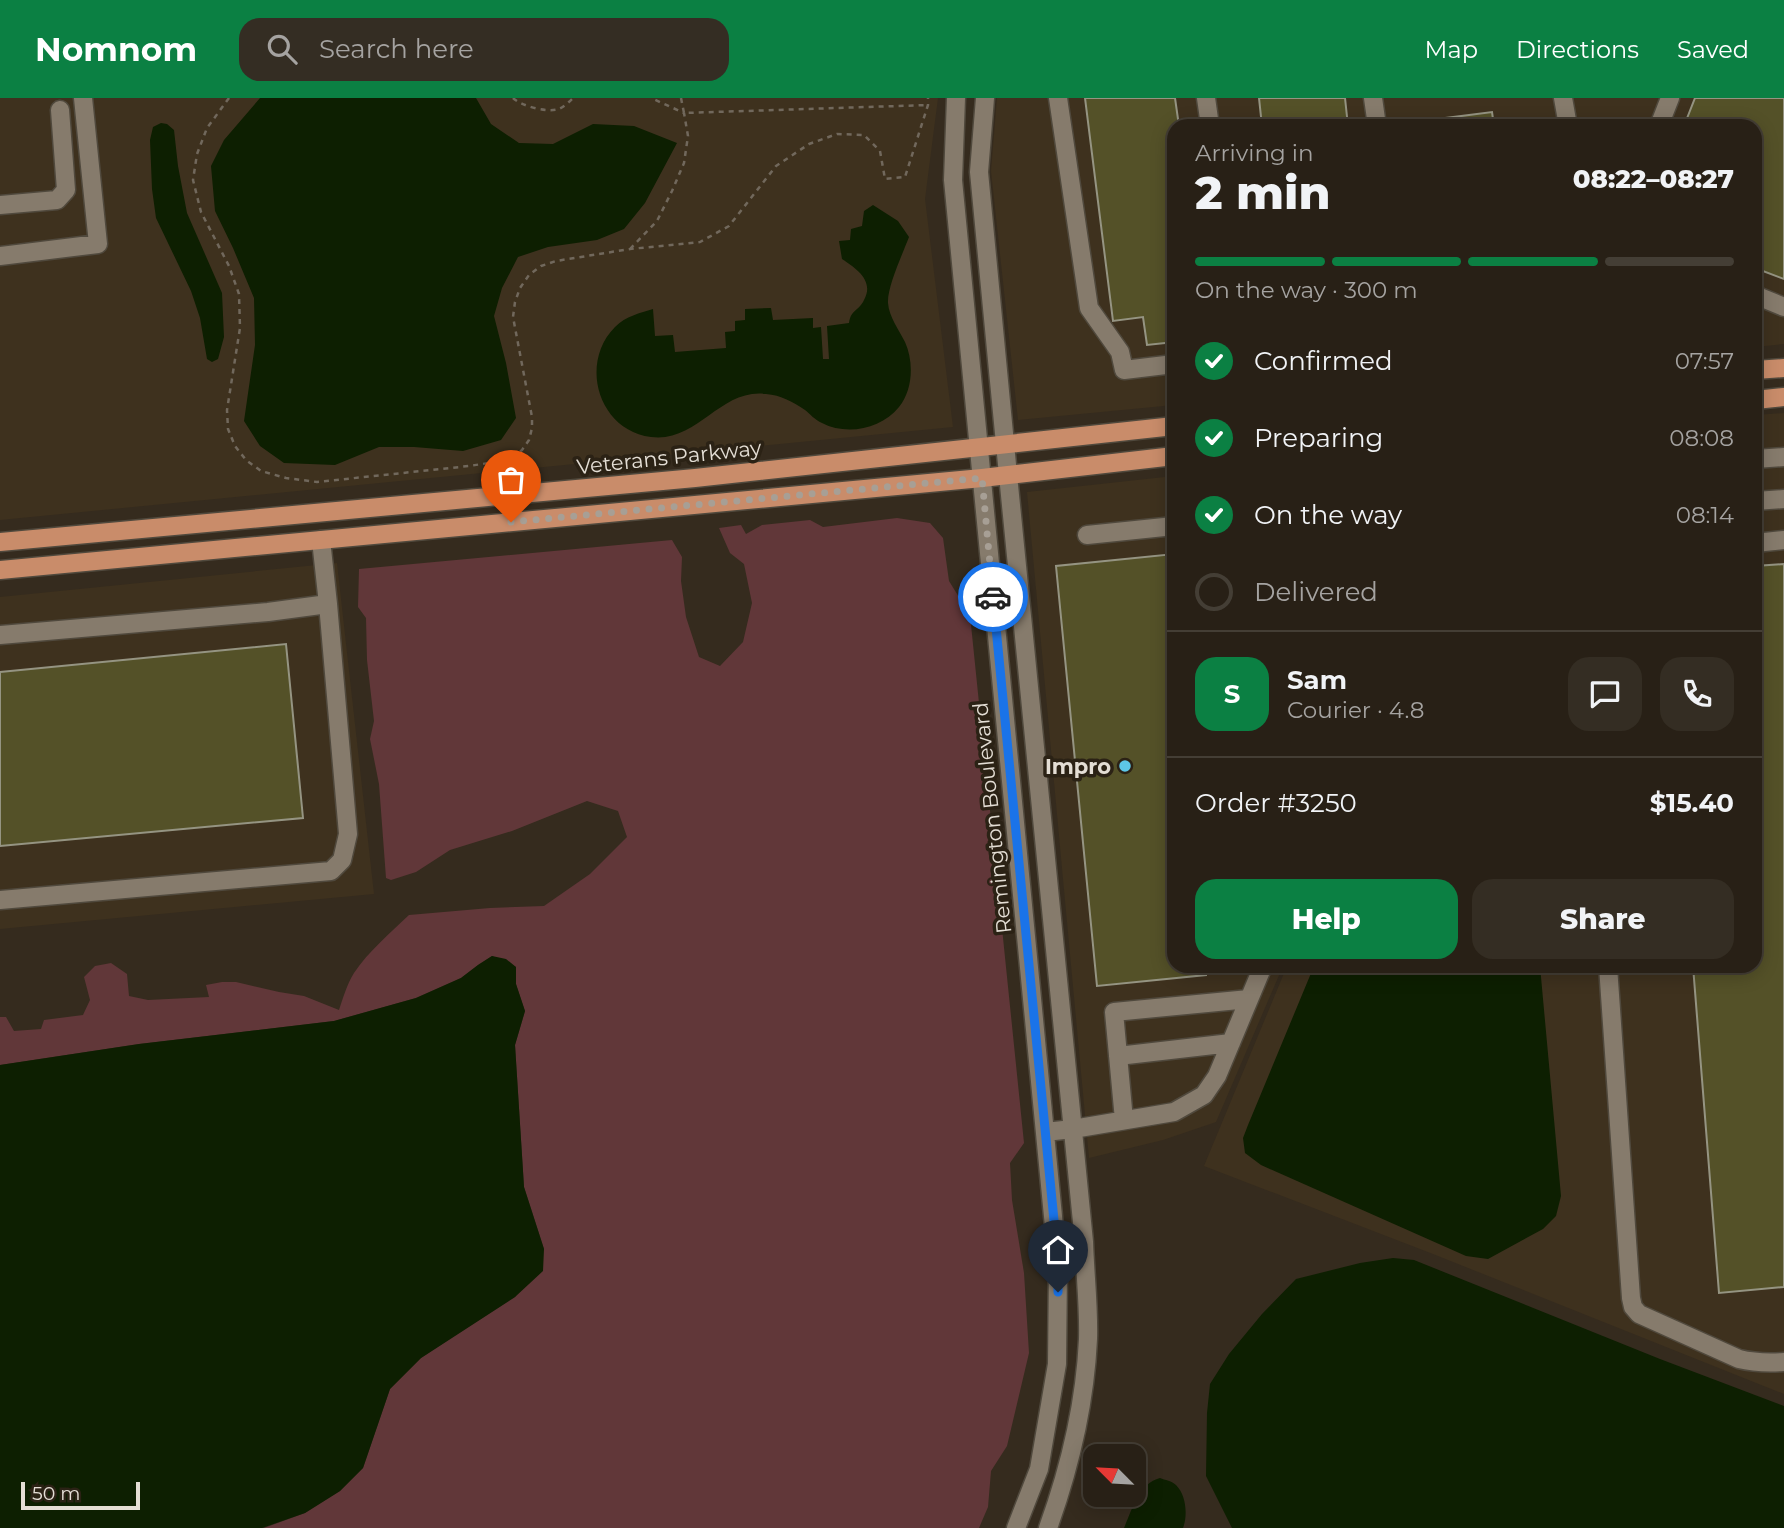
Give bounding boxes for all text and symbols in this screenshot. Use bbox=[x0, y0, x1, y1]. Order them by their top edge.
search box bbox=[239, 18, 729, 81]
text: Nomnom bbox=[35, 29, 197, 69]
icon: search bbox=[263, 30, 301, 68]
text: Search here bbox=[319, 33, 474, 65]
text: Map bbox=[1425, 35, 1478, 64]
text: Directions bbox=[1516, 35, 1639, 64]
text: Saved bbox=[1677, 35, 1749, 64]
text: Arriving in bbox=[1195, 139, 1314, 167]
text: 08:22–08:27 bbox=[1573, 163, 1734, 195]
text: 2 min bbox=[1195, 164, 1330, 221]
text: On the way · 300 m bbox=[1195, 276, 1418, 304]
icon: check bbox=[1195, 342, 1233, 380]
text: Confirmed bbox=[1254, 345, 1393, 377]
text: 07:57 bbox=[1675, 347, 1734, 375]
icon: check bbox=[1195, 419, 1233, 457]
text: Preparing bbox=[1254, 422, 1383, 454]
text: 08:08 bbox=[1669, 424, 1734, 452]
street label: Veterans Parkway bbox=[575, 435, 763, 479]
pin bbox=[481, 450, 541, 522]
icon: bag bbox=[492, 461, 530, 499]
icon: check bbox=[1195, 496, 1233, 534]
text: On the way bbox=[1254, 499, 1402, 531]
text: 08:14 bbox=[1676, 501, 1734, 529]
courier bbox=[958, 562, 1028, 632]
text: Delivered bbox=[1254, 576, 1378, 608]
icon: car bbox=[974, 578, 1012, 616]
button: chat bbox=[1568, 657, 1642, 731]
button: phone bbox=[1660, 657, 1734, 731]
text: Sam bbox=[1287, 664, 1347, 696]
text: S bbox=[1224, 678, 1240, 710]
text: Courier · 4.8 bbox=[1287, 696, 1424, 724]
street label: Remington Boulevard bbox=[967, 701, 1017, 935]
place label: Impro bbox=[1045, 754, 1111, 779]
marker: Impro bbox=[1117, 758, 1133, 774]
text: Order #3250 bbox=[1195, 787, 1357, 819]
text: $15.40 bbox=[1650, 787, 1734, 819]
button: Help bbox=[1195, 879, 1458, 959]
button: Share bbox=[1472, 879, 1734, 959]
pin bbox=[1028, 1220, 1088, 1292]
icon: home bbox=[1039, 1231, 1077, 1269]
north arrow bbox=[1083, 1444, 1146, 1507]
map controls bbox=[1083, 1444, 1146, 1507]
scale bar bbox=[21, 1479, 140, 1511]
text: 50 m bbox=[32, 1482, 80, 1505]

